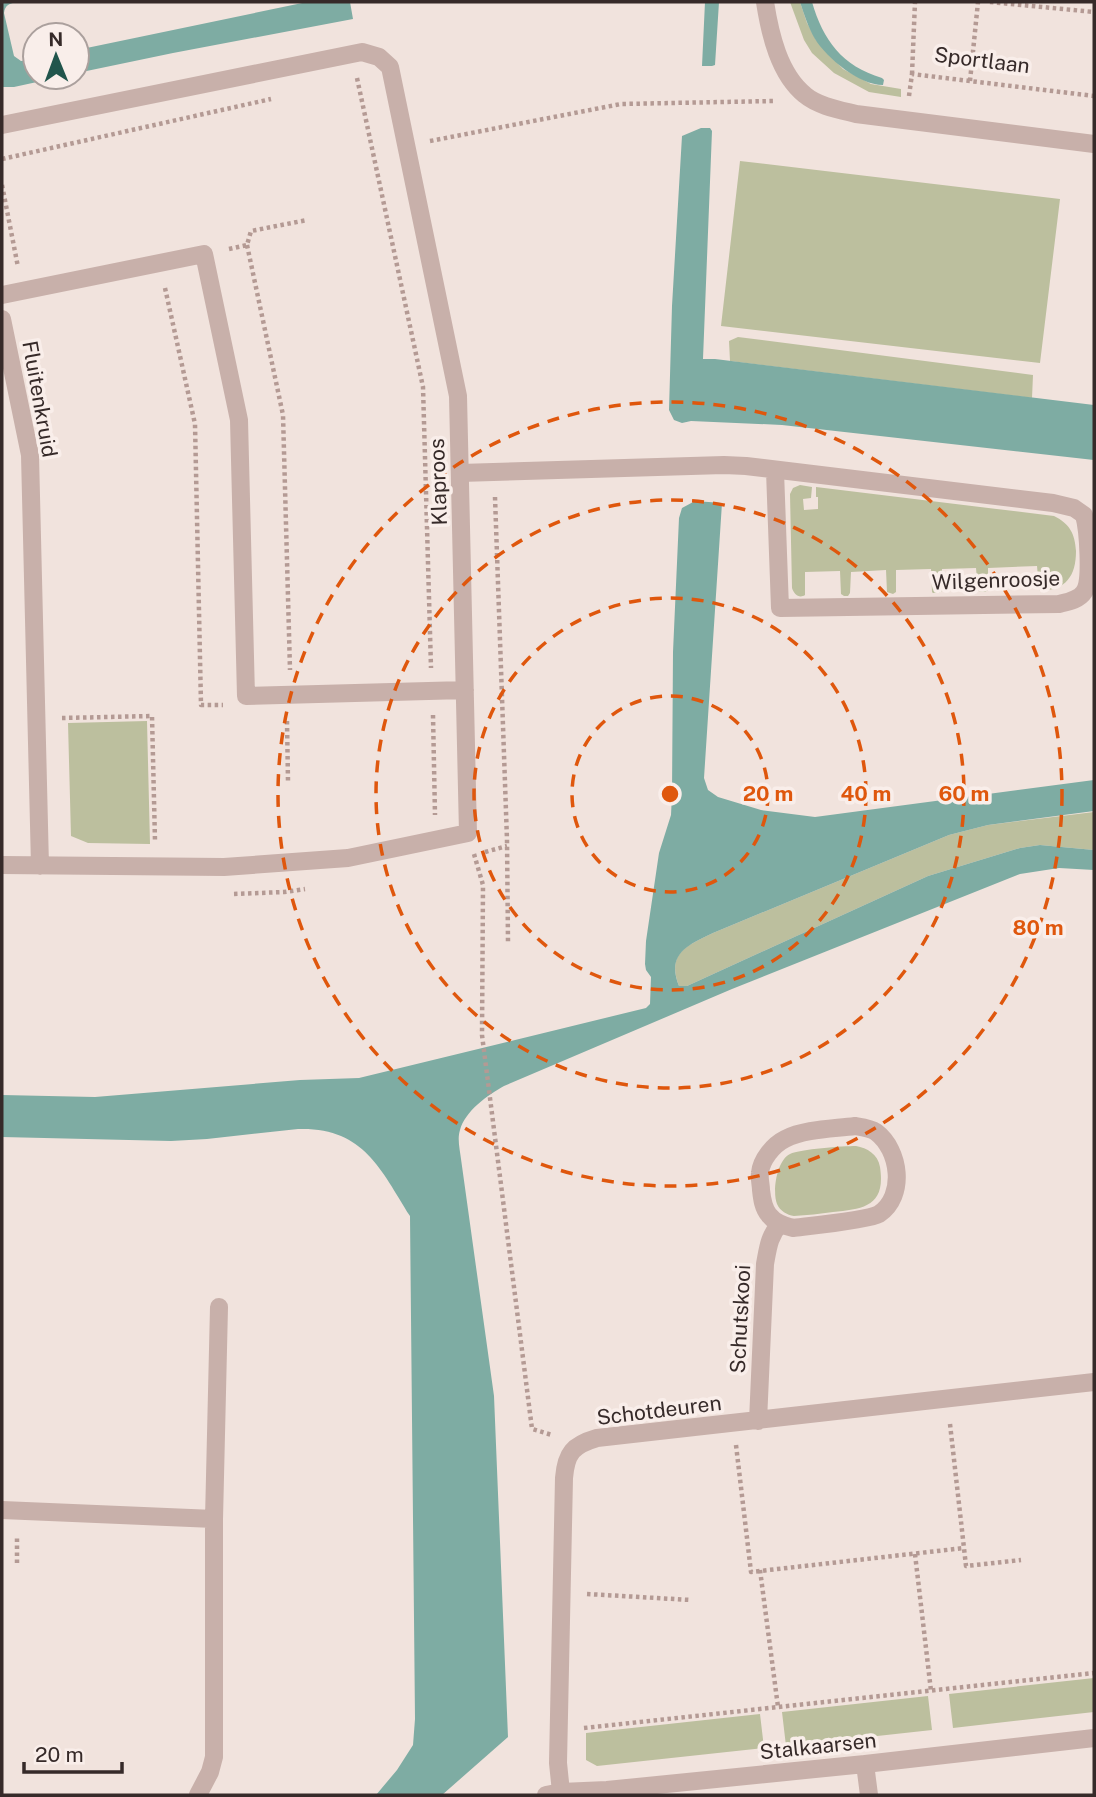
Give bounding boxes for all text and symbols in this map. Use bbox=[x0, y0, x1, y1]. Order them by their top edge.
north arrow bbox=[21, 21, 91, 91]
text: N bbox=[48, 28, 63, 50]
street label: Sportlaan bbox=[933, 42, 1031, 78]
street label: Fluitenkruid bbox=[17, 339, 63, 459]
street label: Klaproos bbox=[424, 438, 452, 526]
street label: Wilgenroosje bbox=[931, 565, 1061, 595]
text: 20 m bbox=[743, 781, 793, 806]
text: 40 m bbox=[841, 781, 891, 806]
text: 60 m bbox=[939, 781, 989, 806]
centre of rings bbox=[658, 782, 682, 806]
text: 80 m bbox=[1012, 915, 1064, 940]
street label: Schutskooi bbox=[725, 1264, 755, 1374]
street label: Schotdeuren bbox=[595, 1390, 723, 1430]
street label: Stalkaarsen bbox=[758, 1727, 878, 1765]
scale bar bbox=[24, 1730, 122, 1774]
text: 20 m bbox=[35, 1742, 84, 1767]

